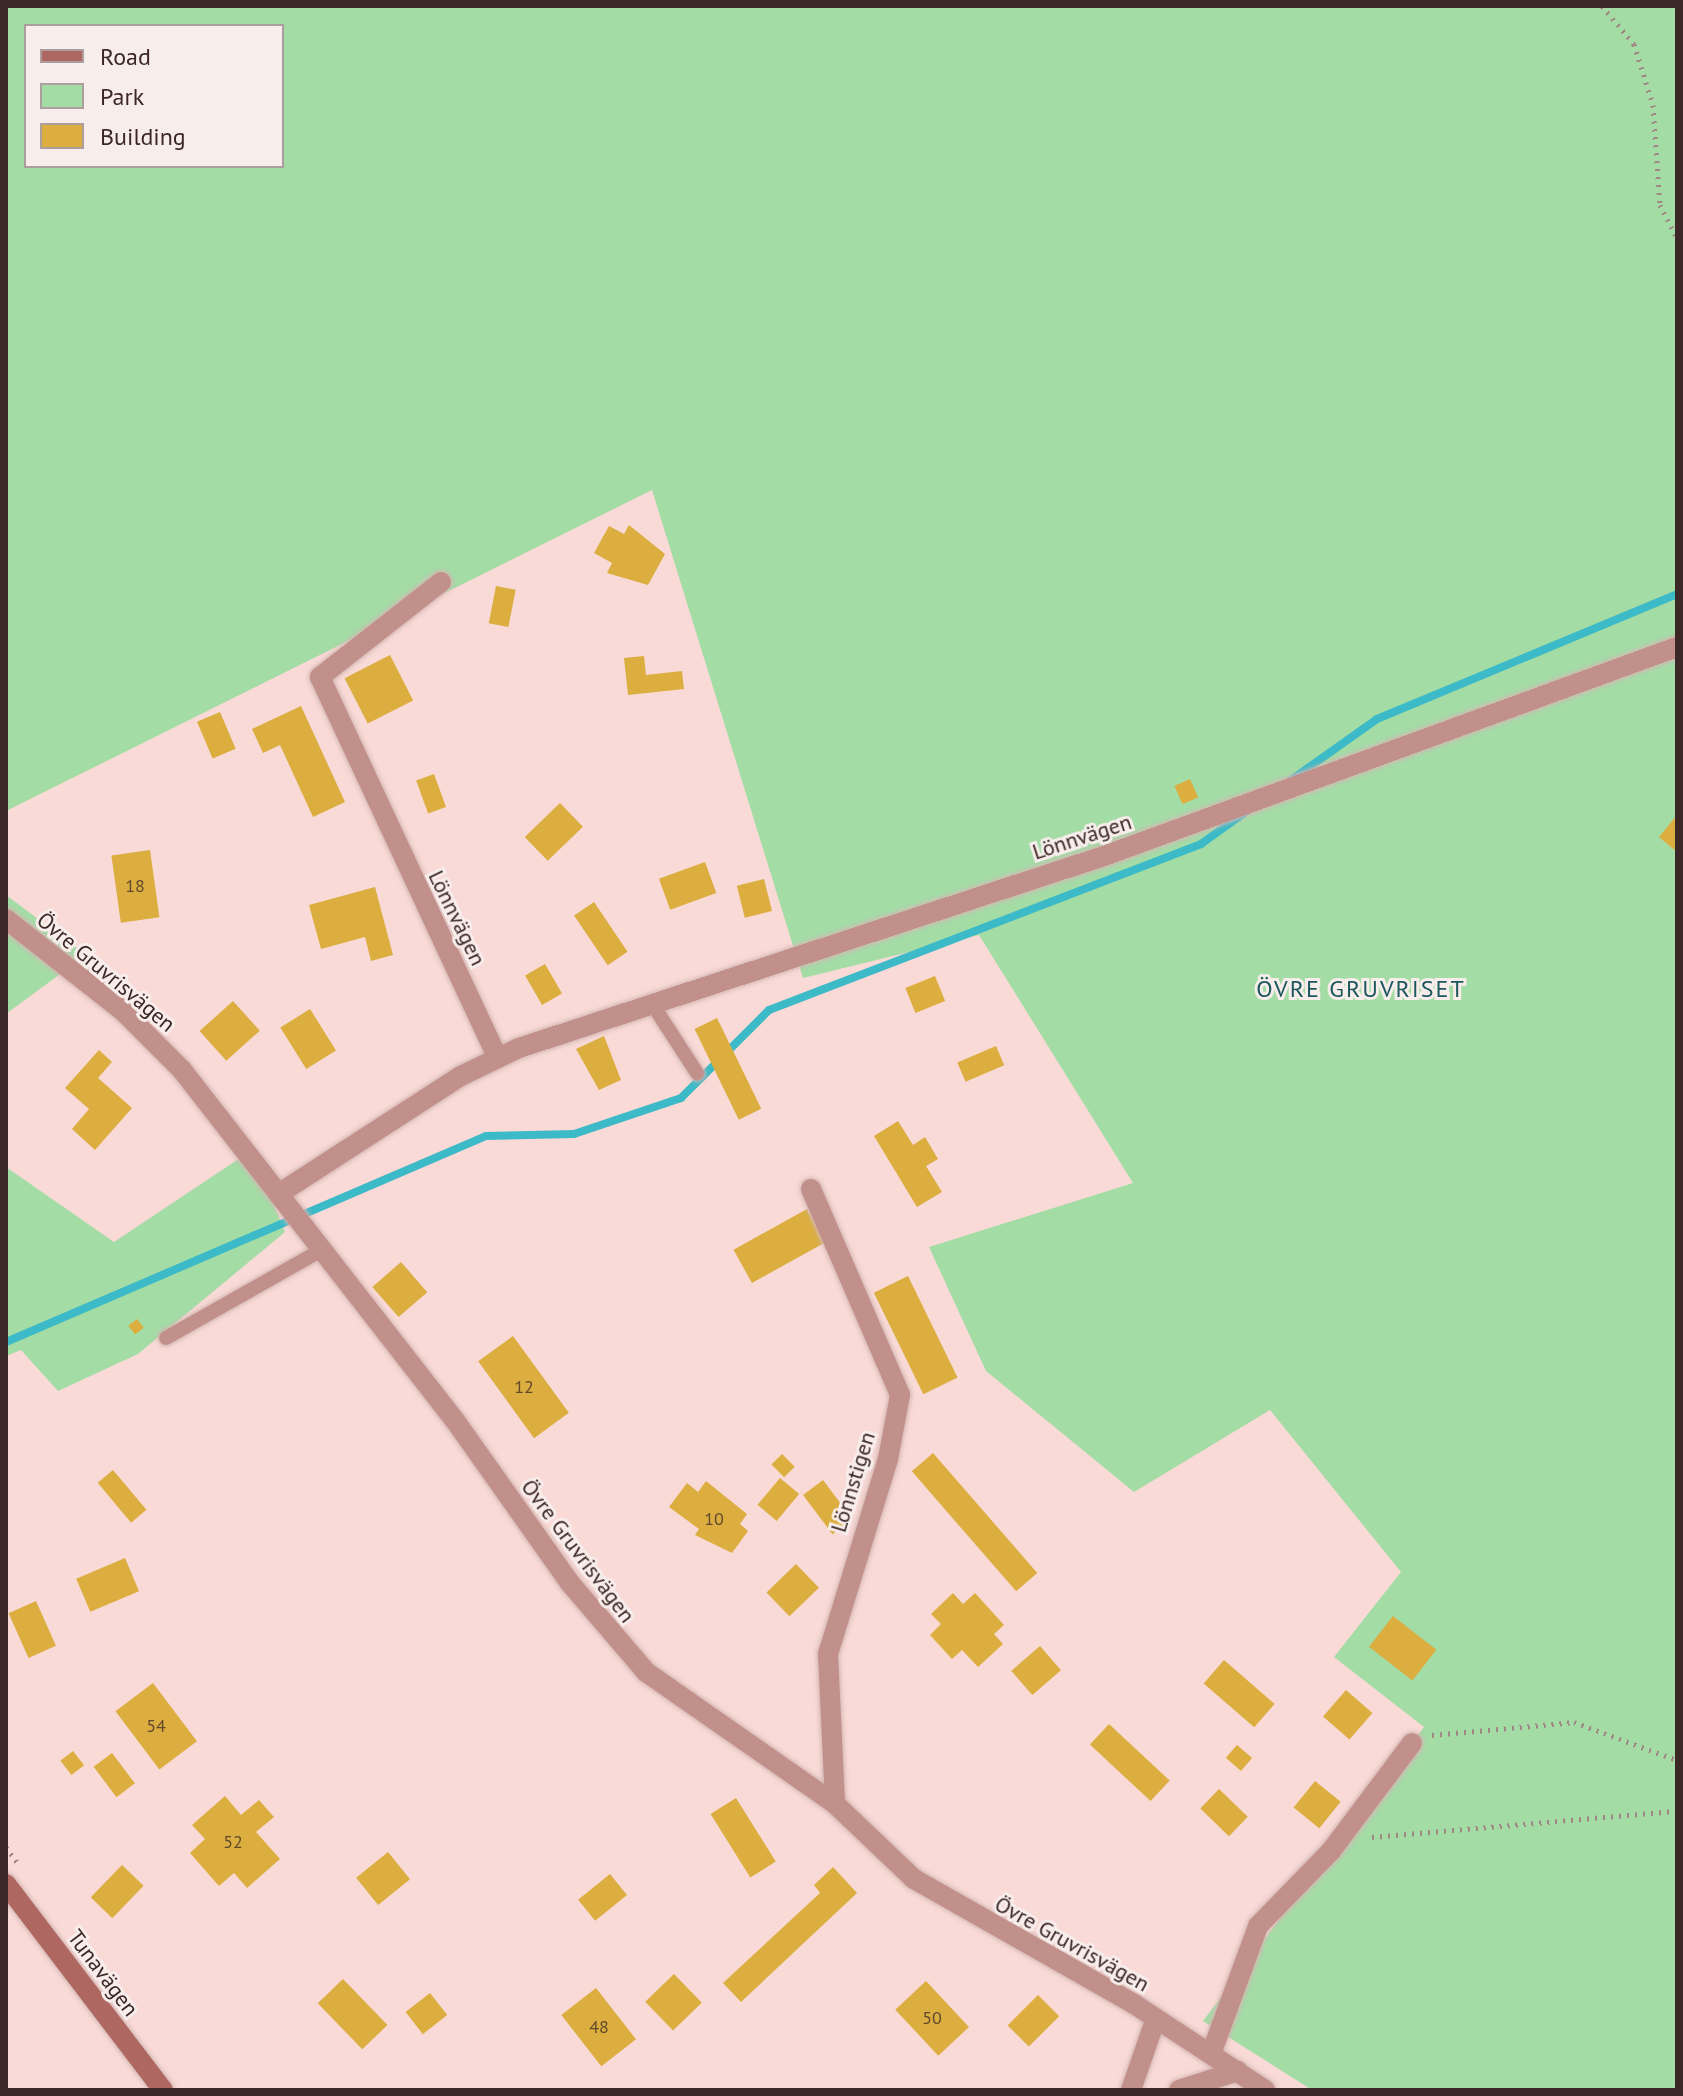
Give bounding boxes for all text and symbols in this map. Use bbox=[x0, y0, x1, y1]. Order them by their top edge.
legend bbox=[24, 24, 284, 168]
text: Road bbox=[100, 41, 151, 72]
text: Park bbox=[100, 81, 144, 112]
text: Building bbox=[100, 121, 186, 152]
street label: Lönnvägen bbox=[1029, 809, 1135, 865]
street label: Lönnvägen bbox=[423, 866, 491, 970]
house number: 18 bbox=[125, 875, 145, 897]
street label: Övre Gruvrisvägen bbox=[31, 906, 181, 1038]
district label: ÖVRE GRUVRISET bbox=[1256, 975, 1466, 1003]
house number: 12 bbox=[514, 1376, 534, 1398]
street label: Lönnstigen bbox=[825, 1429, 881, 1535]
street label: Övre Gruvrisvägen bbox=[516, 1474, 640, 1628]
house number: 10 bbox=[704, 1508, 724, 1530]
house number: 54 bbox=[146, 1715, 166, 1737]
house number: 52 bbox=[223, 1831, 243, 1853]
street label: Övre Gruvrisvägen bbox=[990, 1891, 1154, 1997]
street label: Tunavägen bbox=[62, 1925, 144, 2021]
house number: 50 bbox=[922, 2007, 942, 2029]
house number: 48 bbox=[589, 2016, 609, 2038]

